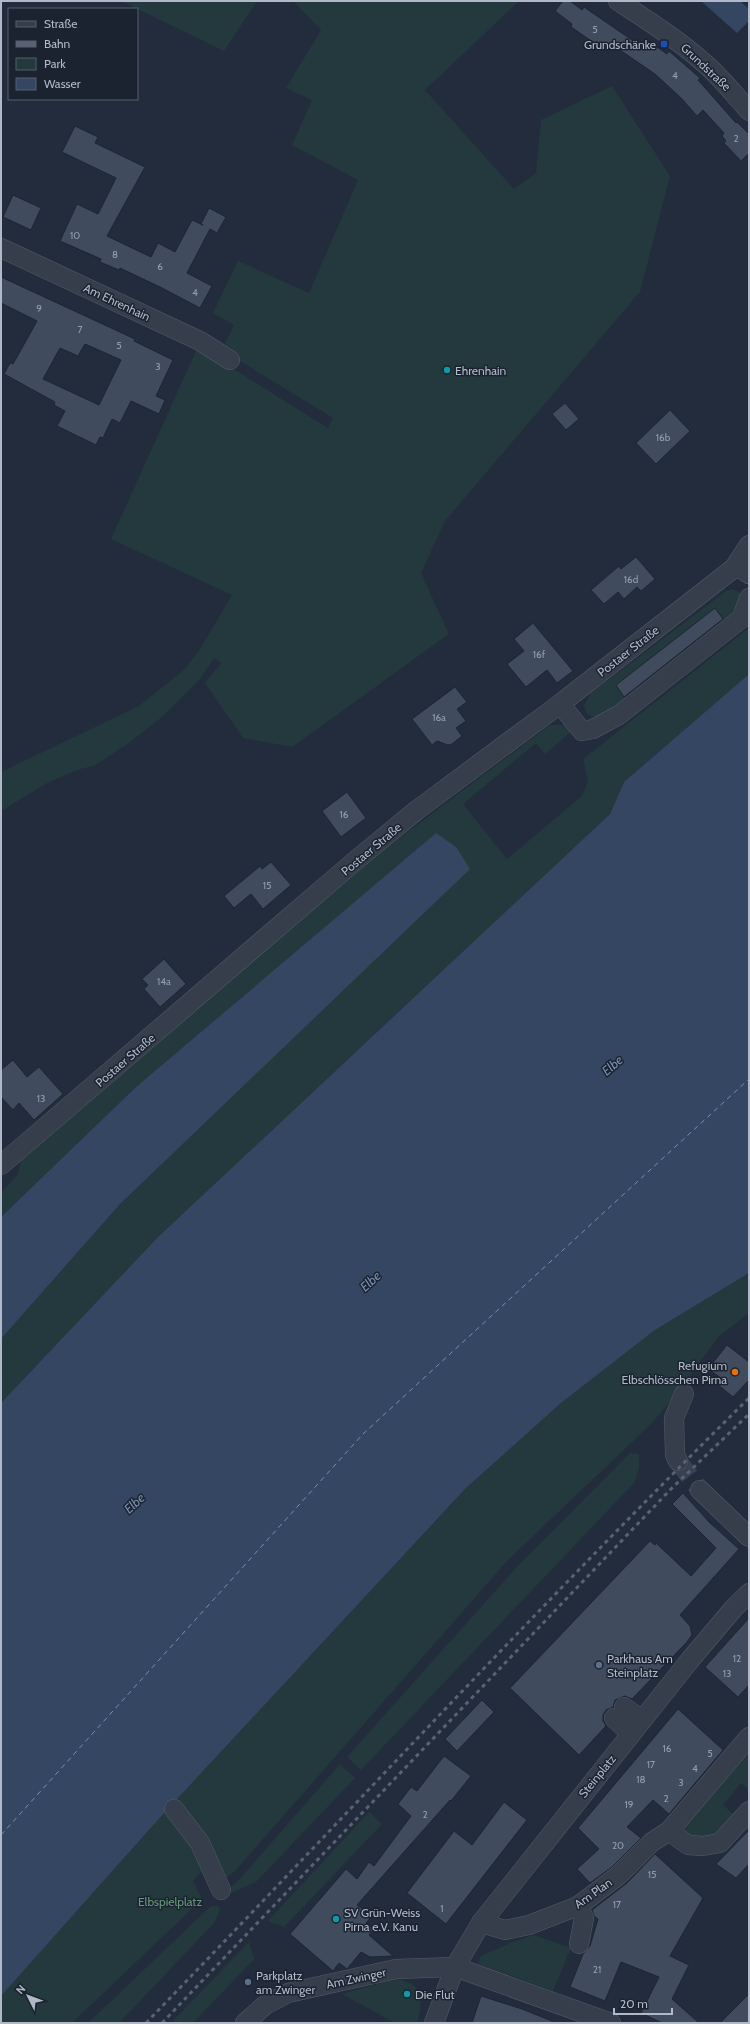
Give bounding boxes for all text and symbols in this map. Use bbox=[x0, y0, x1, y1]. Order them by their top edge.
legend bbox=[8, 8, 138, 100]
text: Straße bbox=[44, 16, 77, 31]
house number: 5 bbox=[592, 23, 598, 36]
text: Bahn bbox=[44, 36, 70, 51]
place label: Grundschänke bbox=[584, 37, 656, 52]
marker: Grundschänke bbox=[659, 39, 669, 49]
street label: Grundstraße bbox=[678, 40, 734, 94]
text: Park bbox=[44, 56, 66, 71]
house number: 4 bbox=[672, 69, 678, 82]
text: Wasser bbox=[44, 76, 81, 91]
house number: 2 bbox=[733, 132, 739, 145]
house number: 10 bbox=[70, 229, 80, 242]
house number: 8 bbox=[112, 248, 118, 261]
house number: 6 bbox=[157, 260, 163, 273]
street label: Am Ehrenhain bbox=[81, 280, 153, 324]
house number: 4 bbox=[192, 286, 198, 299]
house number: 9 bbox=[36, 302, 42, 315]
house number: 7 bbox=[77, 323, 83, 336]
house number: 5 bbox=[116, 339, 122, 352]
house number: 3 bbox=[155, 360, 161, 373]
place label: Ehrenhain bbox=[455, 363, 506, 378]
marker: Ehrenhain bbox=[442, 365, 452, 375]
house number: 16b bbox=[656, 431, 671, 444]
house number: 16d bbox=[624, 573, 638, 586]
street label: Postaer Straße bbox=[594, 622, 662, 680]
house number: 16f bbox=[533, 648, 546, 661]
house number: 16a bbox=[432, 711, 446, 724]
house number: 16 bbox=[340, 808, 349, 821]
street label: Postaer Straße bbox=[338, 819, 404, 879]
house number: 15 bbox=[263, 879, 271, 892]
house number: 14a bbox=[157, 975, 171, 988]
street label: Postaer Straße bbox=[92, 1030, 158, 1090]
water label: Elbe bbox=[598, 1052, 626, 1078]
house number: 13 bbox=[37, 1092, 45, 1105]
water label: Elbe bbox=[356, 1267, 384, 1295]
place label: Refugium Elbschlösschen Pirna bbox=[622, 1358, 727, 1387]
marker: Refugium Elbschlösschen Pirna bbox=[730, 1367, 740, 1377]
water label: Elbe bbox=[120, 1489, 148, 1517]
place label: Parkhaus Am Steinplatz bbox=[607, 1651, 673, 1680]
house number: 12 bbox=[733, 1652, 741, 1665]
marker: Parkhaus Am Steinplatz bbox=[594, 1660, 604, 1670]
house number: 13 bbox=[723, 1667, 731, 1680]
house number: 16 bbox=[663, 1742, 672, 1755]
house number: 5 bbox=[707, 1747, 713, 1760]
street label: Steinplatz bbox=[575, 1751, 619, 1801]
house number: 17 bbox=[647, 1758, 655, 1771]
house number: 4 bbox=[692, 1762, 698, 1775]
house number: 18 bbox=[636, 1773, 646, 1786]
house number: 3 bbox=[678, 1776, 684, 1789]
house number: 2 bbox=[663, 1792, 669, 1805]
house number: 19 bbox=[625, 1798, 634, 1811]
house number: 2 bbox=[422, 1808, 428, 1821]
house number: 20 bbox=[612, 1839, 624, 1852]
house number: 15 bbox=[648, 1868, 656, 1881]
street label: Am Plan bbox=[571, 1874, 615, 1911]
park label: Elbspielplatz bbox=[138, 1894, 202, 1909]
house number: 17 bbox=[613, 1898, 621, 1911]
house number: 1 bbox=[440, 1902, 444, 1915]
place label: SV Grün-Weiss Pirna e.V. Kanu bbox=[344, 1905, 420, 1934]
marker: SV Grün-Weiss Pirna e.V. Kanu bbox=[331, 1914, 341, 1924]
house number: 21 bbox=[593, 1963, 601, 1976]
street label: Am Zwinger bbox=[325, 1964, 388, 1992]
place label: Parkplatz am Zwinger bbox=[256, 1968, 315, 1997]
north arrow bbox=[8, 1976, 48, 2016]
marker: Parkplatz am Zwinger bbox=[243, 1977, 253, 1987]
text: N bbox=[13, 1982, 28, 1997]
place label: Die Flut bbox=[415, 1987, 454, 2002]
marker: Die Flut bbox=[402, 1989, 412, 1999]
scale bar bbox=[614, 1990, 672, 2016]
text: 20 m bbox=[620, 1996, 648, 2011]

